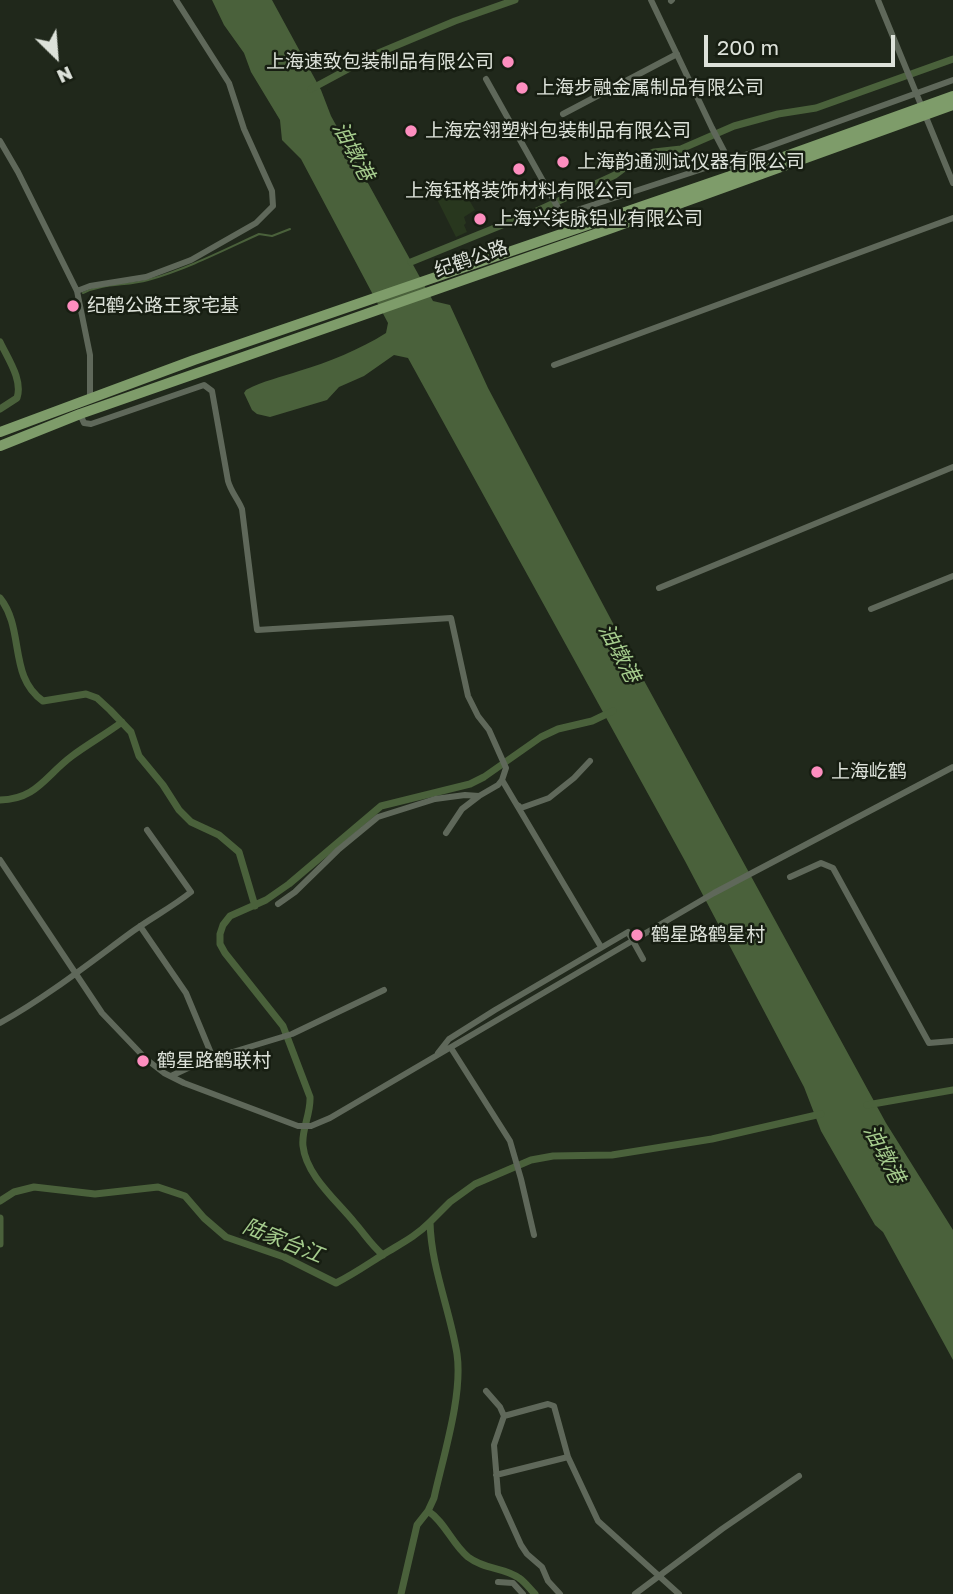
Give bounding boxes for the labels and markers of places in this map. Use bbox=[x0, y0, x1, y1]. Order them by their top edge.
place label: 上海速致包装制品有限公司 bbox=[266, 51, 494, 73]
marker: 上海速致包装制品有限公司 bbox=[500, 54, 516, 70]
place label: 上海步融金属制品有限公司 bbox=[536, 77, 764, 99]
marker: 上海步融金属制品有限公司 bbox=[514, 80, 530, 96]
place label: 上海宏翎塑料包装制品有限公司 bbox=[425, 120, 691, 142]
marker: 上海宏翎塑料包装制品有限公司 bbox=[403, 123, 419, 139]
place label: 上海韵通测试仪器有限公司 bbox=[577, 151, 805, 173]
marker: 上海韵通测试仪器有限公司 bbox=[555, 154, 571, 170]
marker: 上海钰格装饰材料有限公司 bbox=[511, 161, 527, 177]
place label: 上海钰格装饰材料有限公司 bbox=[405, 180, 633, 202]
place label: 上海兴柒脉铝业有限公司 bbox=[494, 208, 703, 230]
marker: 上海兴柒脉铝业有限公司 bbox=[472, 211, 488, 227]
place label: 纪鹤公路王家宅基 bbox=[87, 295, 239, 317]
marker: 纪鹤公路王家宅基 bbox=[65, 298, 81, 314]
place label: 上海屹鹤 bbox=[831, 761, 907, 783]
marker: 上海屹鹤 bbox=[809, 764, 825, 780]
place label: 鹤星路鹤星村 bbox=[651, 924, 765, 946]
marker: 鹤星路鹤星村 bbox=[629, 927, 645, 943]
place label: 鹤星路鹤联村 bbox=[157, 1050, 271, 1072]
marker: 鹤星路鹤联村 bbox=[135, 1053, 151, 1069]

